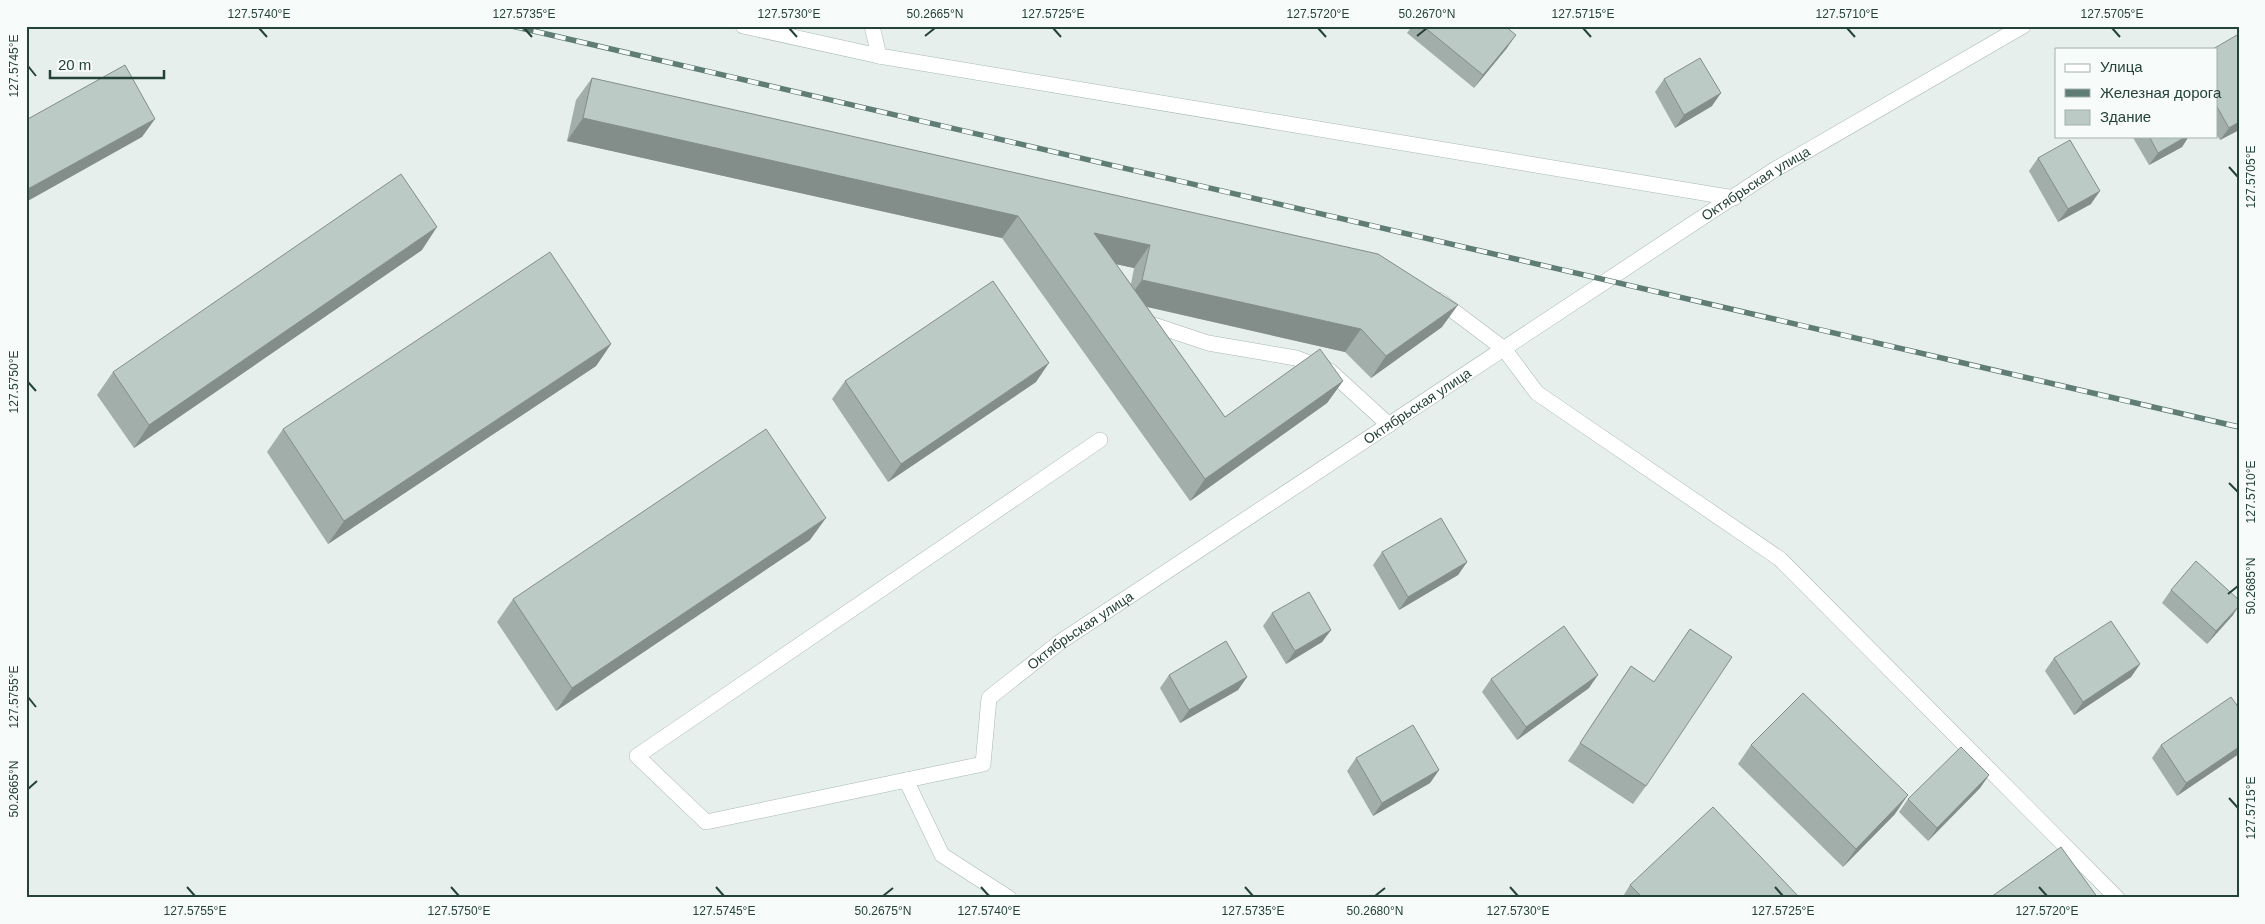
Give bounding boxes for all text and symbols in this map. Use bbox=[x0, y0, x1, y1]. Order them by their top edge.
text: 127.5740°E bbox=[228, 7, 290, 21]
text: 127.5735°E bbox=[493, 7, 555, 21]
text: 127.5730°E bbox=[758, 7, 820, 21]
text: 50.2665°N bbox=[907, 7, 963, 21]
text: 127.5725°E bbox=[1022, 7, 1084, 21]
text: 127.5720°E bbox=[1287, 7, 1349, 21]
text: 50.2670°N bbox=[1399, 7, 1455, 21]
text: 127.5715°E bbox=[1552, 7, 1614, 21]
text: 127.5710°E bbox=[1816, 7, 1878, 21]
text: 127.5705°E bbox=[2081, 7, 2143, 21]
text: 127.5745°E bbox=[7, 35, 21, 97]
scale bar bbox=[50, 48, 164, 80]
legend bbox=[2055, 48, 2218, 138]
text: 20 m bbox=[58, 56, 91, 73]
text: Улица bbox=[2100, 58, 2143, 75]
text: Железная дорога bbox=[2100, 84, 2222, 101]
text: Здание bbox=[2100, 108, 2151, 125]
street label: Октябрьская улица bbox=[1698, 143, 1813, 224]
text: 127.5705°E bbox=[2244, 146, 2258, 208]
text: 127.5750°E bbox=[7, 351, 21, 413]
street label: Октябрьская улица bbox=[1360, 364, 1474, 447]
text: 127.5710°E bbox=[2244, 461, 2258, 523]
text: 50.2685°N bbox=[2244, 558, 2258, 614]
street label: Октябрьская улица bbox=[1024, 588, 1136, 673]
text: 127.5755°E bbox=[7, 666, 21, 728]
text: 50.2665°N bbox=[7, 761, 21, 817]
text: 127.5715°E bbox=[2244, 777, 2258, 839]
text: 127.5755°E bbox=[164, 904, 226, 918]
text: 127.5750°E bbox=[428, 904, 490, 918]
text: 127.5745°E bbox=[693, 904, 755, 918]
text: 50.2675°N bbox=[855, 904, 911, 918]
text: 127.5740°E bbox=[958, 904, 1020, 918]
text: 127.5735°E bbox=[1222, 904, 1284, 918]
text: 50.2680°N bbox=[1347, 904, 1403, 918]
text: 127.5730°E bbox=[1487, 904, 1549, 918]
text: 127.5725°E bbox=[1752, 904, 1814, 918]
text: 127.5720°E bbox=[2016, 904, 2078, 918]

